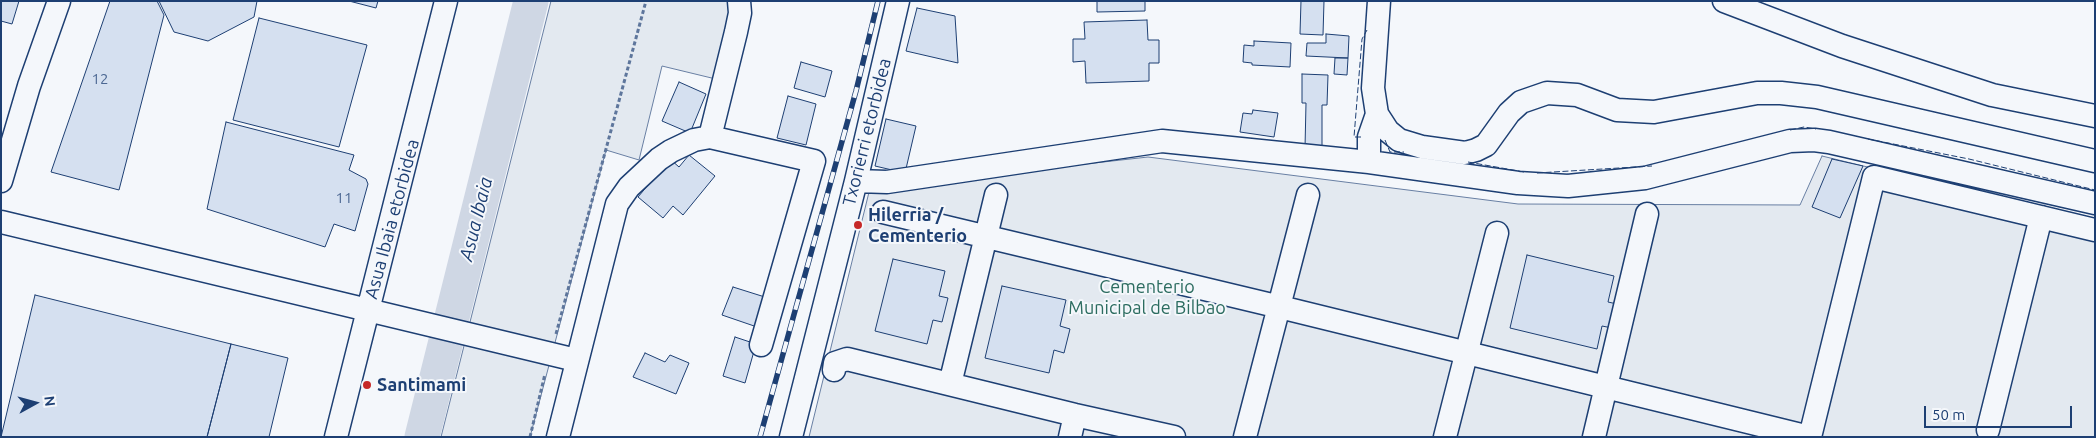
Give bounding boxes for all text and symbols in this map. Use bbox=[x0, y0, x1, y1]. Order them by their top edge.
street label: Txorierri etorbidea bbox=[838, 56, 896, 208]
house number: 12 bbox=[92, 70, 108, 88]
street label: Asua Ibaia etorbidea bbox=[360, 137, 424, 301]
water label: Asua Ibaia bbox=[455, 175, 497, 263]
house number: 11 bbox=[336, 189, 352, 207]
place label: Hilerria / Cementerio bbox=[868, 204, 967, 246]
marker: Hilerria / Cementerio bbox=[852, 219, 864, 231]
park label: Cementerio Municipal de Bilbao bbox=[1068, 276, 1226, 318]
place label: Santimami bbox=[377, 374, 466, 396]
north arrow bbox=[10, 378, 60, 428]
marker: Santimami bbox=[361, 379, 373, 391]
text: N bbox=[41, 395, 58, 407]
scale bar bbox=[1926, 396, 2074, 428]
text: 50 m bbox=[1932, 406, 1965, 423]

